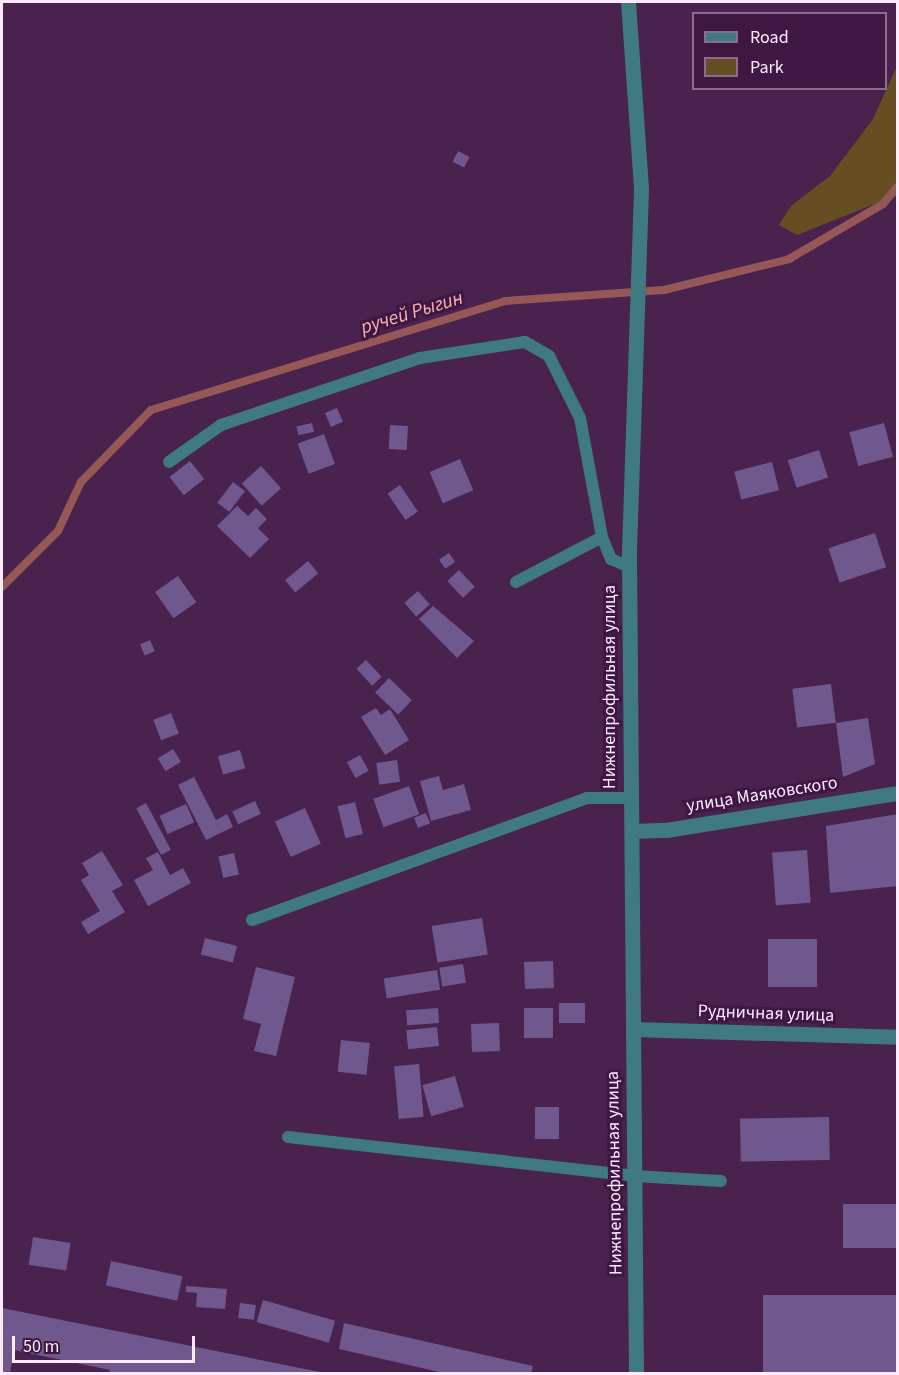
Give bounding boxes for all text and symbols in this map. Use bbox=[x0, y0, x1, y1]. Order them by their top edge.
legend bbox=[692, 12, 887, 90]
text: Road bbox=[750, 25, 789, 50]
text: Park bbox=[750, 55, 784, 80]
water label: ручей Рыгин bbox=[358, 286, 466, 340]
street label: Нижнепрофильная улица bbox=[599, 585, 621, 789]
street label: улица Маяковского bbox=[685, 772, 839, 818]
street label: Рудничная улица bbox=[697, 1001, 835, 1027]
street label: Нижнепрофильная улица bbox=[602, 1071, 628, 1275]
scale bar bbox=[15, 1324, 198, 1362]
text: 50 m bbox=[23, 1334, 59, 1359]

